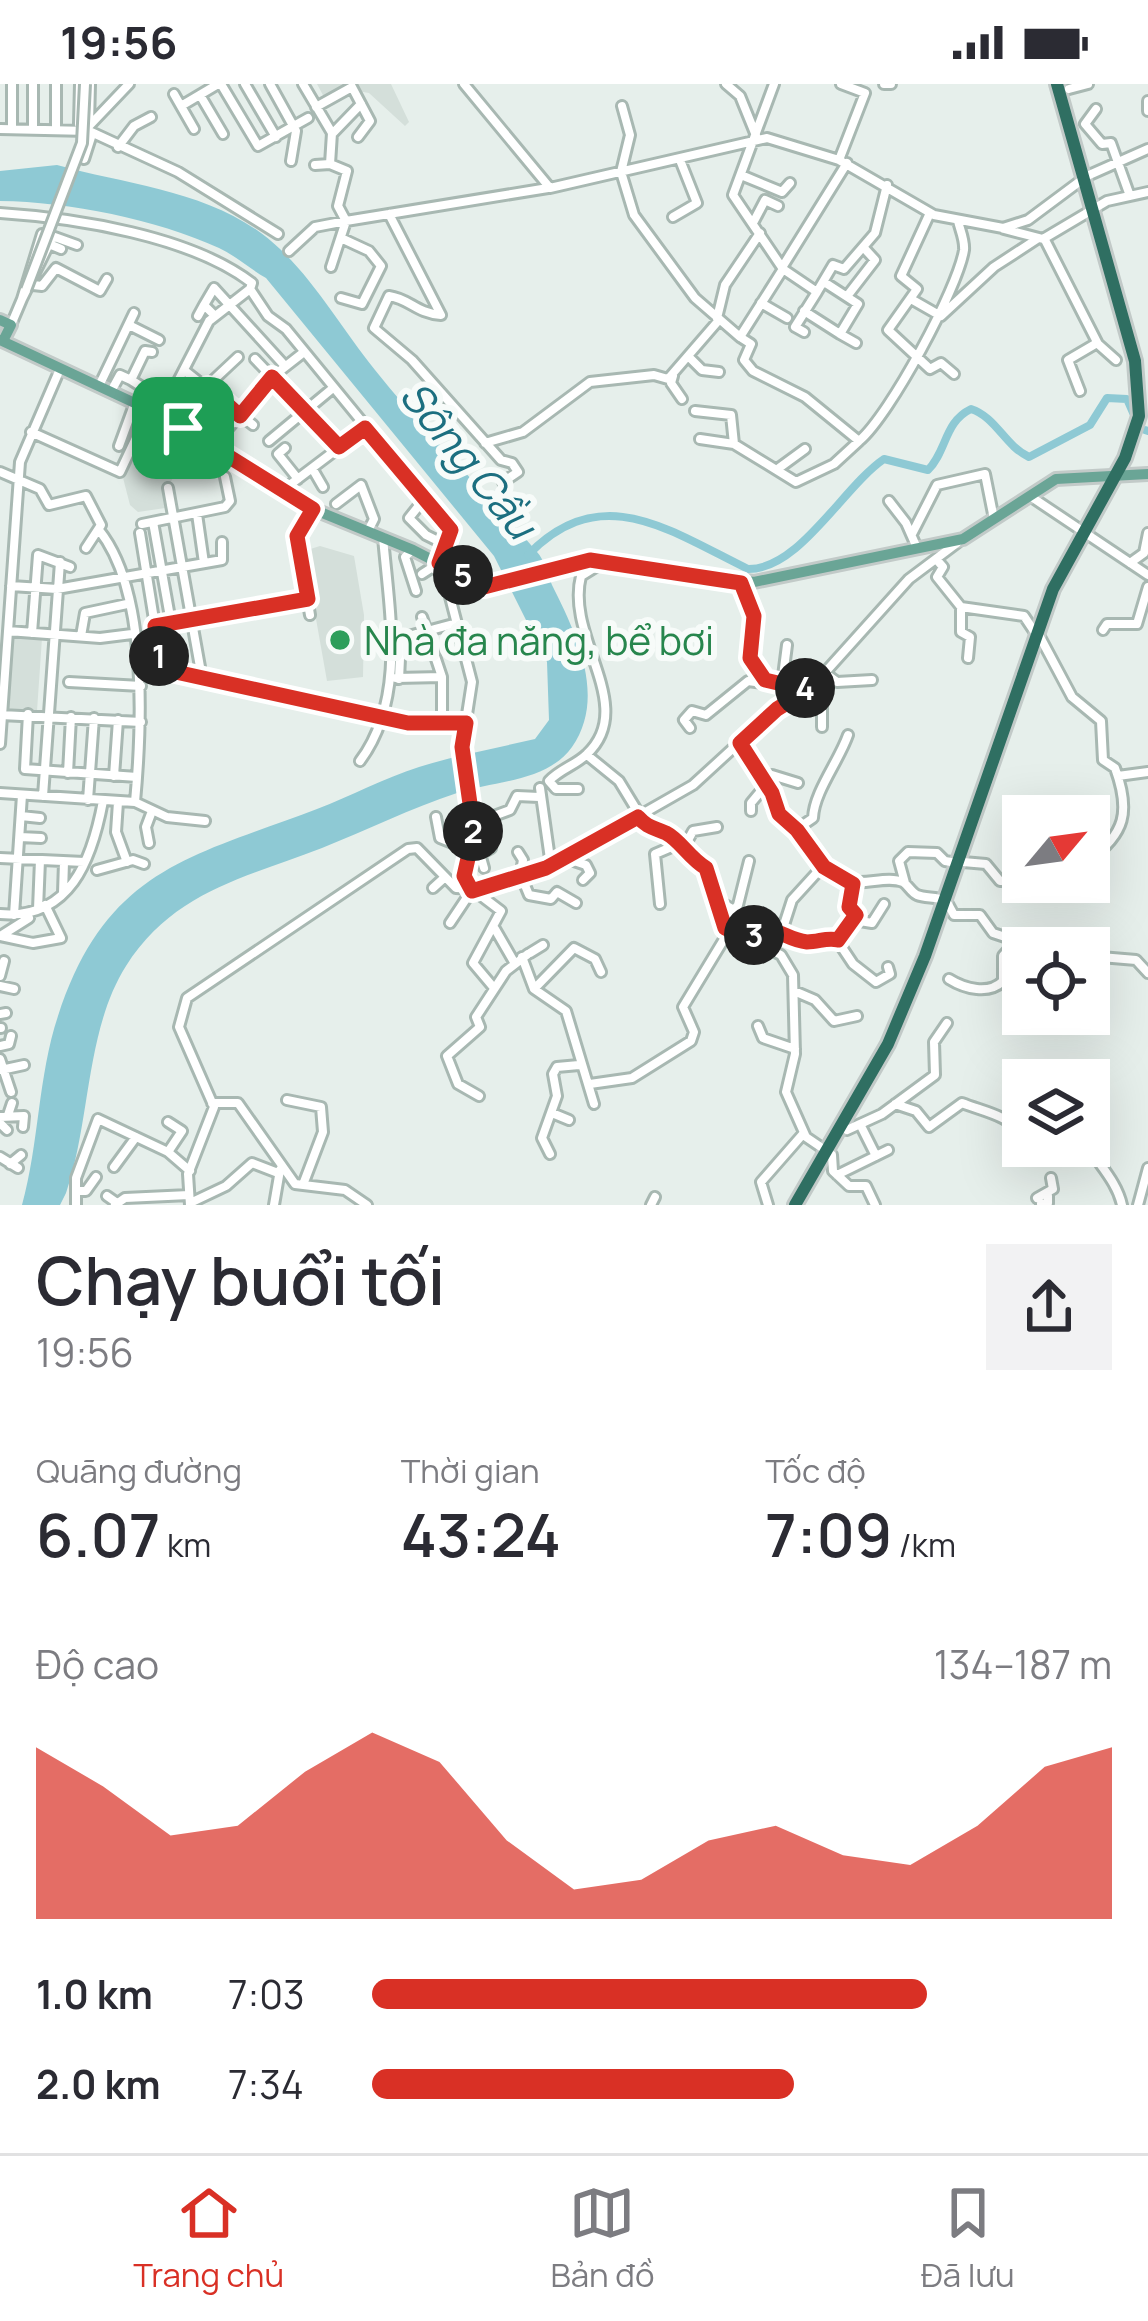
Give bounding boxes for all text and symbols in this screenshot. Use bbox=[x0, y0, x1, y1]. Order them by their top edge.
text: 19:56 bbox=[60, 11, 177, 73]
water label: Sông Cầu bbox=[388, 368, 552, 552]
pin bbox=[132, 377, 234, 479]
icon: arrive bbox=[150, 395, 216, 461]
pin: 5 bbox=[433, 545, 493, 605]
text: 5 bbox=[453, 552, 473, 597]
place label: Nhà đa năng, bể bơi bbox=[364, 613, 714, 667]
pin: 1 bbox=[129, 626, 189, 686]
marker: Nhà đa năng, bể bơi bbox=[327, 627, 353, 653]
text: 1 bbox=[152, 633, 166, 678]
pin: 4 bbox=[775, 658, 835, 718]
text: 4 bbox=[795, 665, 815, 710]
north arrow bbox=[1002, 795, 1110, 903]
map controls bbox=[1002, 795, 1110, 1167]
pin: 2 bbox=[443, 801, 503, 861]
text: 2 bbox=[463, 808, 483, 853]
pin: 3 bbox=[724, 905, 784, 965]
text: 3 bbox=[744, 912, 764, 957]
button: locate bbox=[1002, 927, 1110, 1035]
button: layers bbox=[1002, 1059, 1110, 1167]
text: Chạy buổi tối bbox=[36, 1235, 445, 1325]
button: share bbox=[986, 1244, 1112, 1370]
text: 19:56 bbox=[36, 1325, 134, 1379]
text: Quãng đường bbox=[36, 1448, 242, 1493]
text: Thời gian bbox=[401, 1448, 540, 1493]
text: Tốc độ bbox=[765, 1448, 866, 1493]
text: 6.07 bbox=[36, 1493, 160, 1575]
text: 43:24 bbox=[401, 1493, 561, 1575]
text: 7:09 bbox=[765, 1493, 892, 1575]
text: km bbox=[160, 1522, 211, 1567]
text: /km bbox=[892, 1522, 956, 1567]
text: Độ cao bbox=[36, 1637, 159, 1691]
text: 134–187 m bbox=[934, 1637, 1112, 1691]
text: 1.0 km bbox=[36, 1967, 153, 2021]
text: 7:03 bbox=[228, 1967, 305, 2021]
text: 2.0 km bbox=[36, 2057, 161, 2111]
text: 7:34 bbox=[228, 2057, 304, 2111]
tab: Trang chủ bbox=[133, 2180, 284, 2297]
tab: Bản đồ bbox=[551, 2180, 654, 2297]
tab: Đã lưu bbox=[921, 2180, 1015, 2297]

